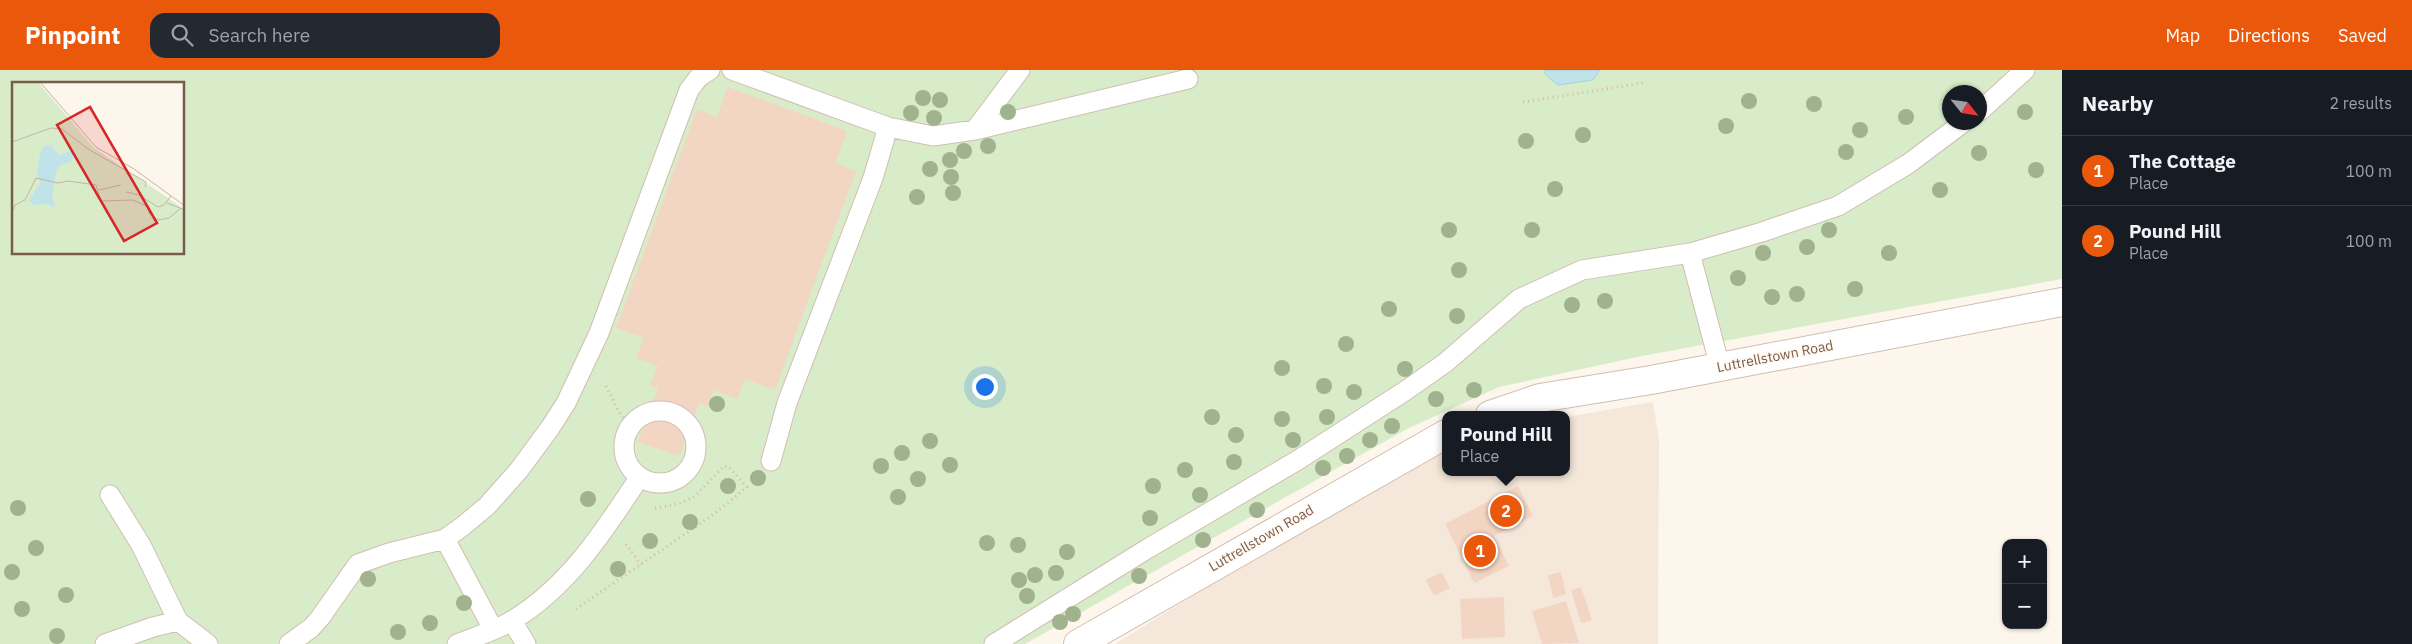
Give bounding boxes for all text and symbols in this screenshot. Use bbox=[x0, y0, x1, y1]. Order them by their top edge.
search box bbox=[150, 13, 500, 58]
text: Pinpoint bbox=[25, 19, 120, 51]
icon: search bbox=[168, 21, 196, 49]
text: Search here bbox=[208, 23, 310, 47]
text: Map bbox=[2165, 24, 2200, 47]
text: Directions bbox=[2228, 24, 2310, 47]
text: Saved bbox=[2338, 24, 2387, 47]
inset map bbox=[12, 82, 185, 255]
north arrow bbox=[1942, 85, 1987, 130]
text: Nearby bbox=[2082, 89, 2153, 117]
text: 2 results bbox=[2329, 93, 2392, 113]
text: The Cottage bbox=[2129, 149, 2236, 173]
text: 1 bbox=[2093, 161, 2103, 181]
text: 100 m bbox=[2345, 161, 2392, 181]
text: Place bbox=[2129, 173, 2168, 193]
text: Pound Hill bbox=[2129, 219, 2221, 243]
text: 2 bbox=[2093, 231, 2103, 251]
text: 100 m bbox=[2345, 231, 2392, 251]
text: Place bbox=[2129, 243, 2168, 263]
street label: Luttrellstown Road bbox=[1715, 336, 1835, 376]
your location bbox=[972, 374, 998, 400]
popup bbox=[1442, 411, 1570, 476]
text: Pound Hill bbox=[1460, 422, 1552, 446]
text: Place bbox=[1460, 446, 1499, 466]
pin: 2 bbox=[1490, 492, 1522, 530]
street label: Luttrellstown Road bbox=[1205, 501, 1317, 575]
pin: 1 bbox=[1464, 532, 1496, 570]
map controls bbox=[2002, 539, 2047, 629]
button: + bbox=[2002, 539, 2047, 584]
button: − bbox=[2002, 584, 2047, 629]

